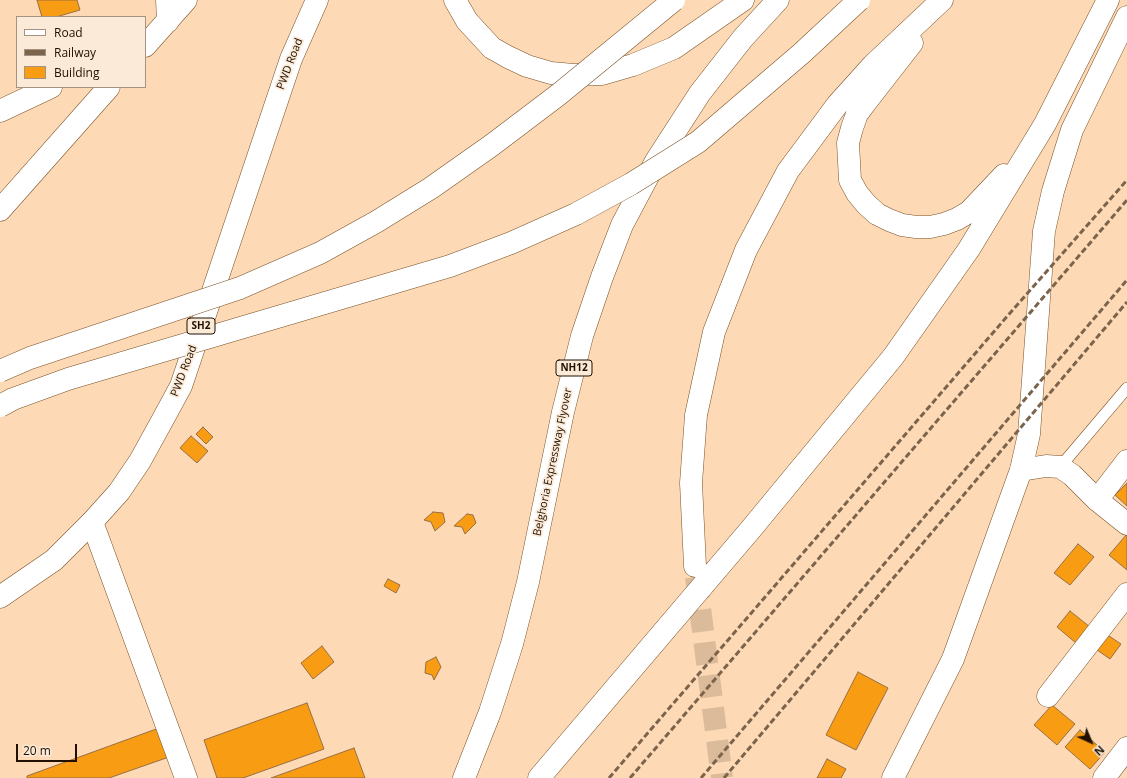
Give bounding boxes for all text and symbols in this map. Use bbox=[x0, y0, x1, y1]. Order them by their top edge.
legend bbox=[16, 16, 146, 88]
text: Road bbox=[54, 24, 83, 41]
street label: PWD Road bbox=[274, 36, 306, 92]
text: Railway bbox=[54, 44, 96, 61]
text: Building bbox=[54, 64, 99, 81]
road number: SH2 bbox=[187, 318, 215, 334]
street label: PWD Road bbox=[168, 343, 200, 399]
road number: NH12 bbox=[556, 360, 592, 376]
street label: Belghoria Expressway Flyover bbox=[531, 387, 575, 537]
north arrow bbox=[1071, 722, 1111, 762]
scale bar bbox=[18, 736, 79, 762]
text: 20 m bbox=[23, 742, 51, 759]
text: N bbox=[1091, 742, 1108, 759]

